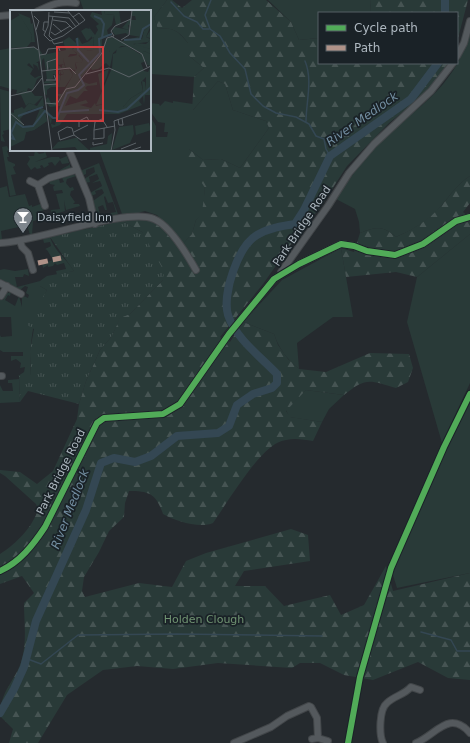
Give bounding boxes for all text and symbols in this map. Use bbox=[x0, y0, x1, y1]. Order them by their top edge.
inset map bbox=[10, 10, 151, 151]
legend bbox=[318, 12, 458, 64]
text: Cycle path bbox=[354, 21, 418, 35]
text: Path bbox=[354, 41, 380, 55]
water label: River Medlock bbox=[323, 88, 401, 149]
street label: Park Bridge Road bbox=[270, 183, 334, 269]
bar icon: Daisyfield Inn bbox=[12, 206, 34, 234]
place label: Daisyfield Inn bbox=[37, 211, 112, 224]
street label: Park Bridge Road bbox=[34, 427, 88, 517]
water label: River Medlock bbox=[48, 466, 92, 551]
park label: Holden Clough bbox=[164, 613, 244, 626]

